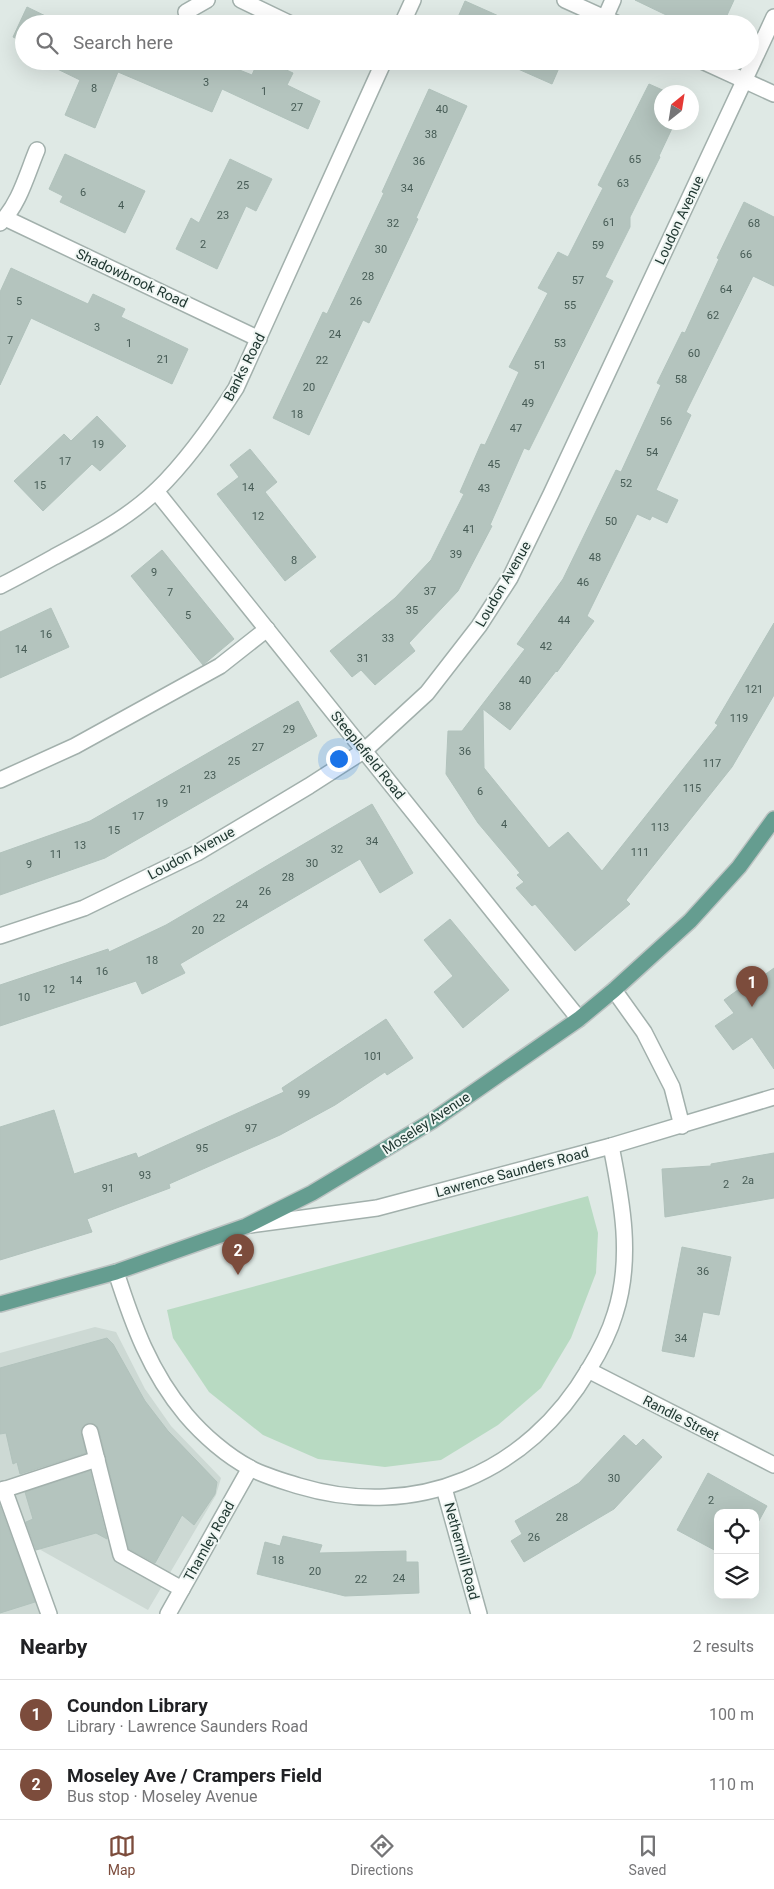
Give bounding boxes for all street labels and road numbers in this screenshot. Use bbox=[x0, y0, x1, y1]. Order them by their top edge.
street label: Loudon Avenue bbox=[651, 173, 707, 267]
street label: Shadowbrook Road bbox=[74, 245, 190, 311]
street label: Banks Road bbox=[220, 330, 268, 404]
street label: Loudon Avenue bbox=[472, 538, 534, 630]
street label: Steeplefield Road bbox=[328, 708, 408, 802]
street label: Loudon Avenue bbox=[145, 823, 237, 883]
street label: Moseley Avenue bbox=[379, 1089, 473, 1157]
street label: Lawrence Saunders Road bbox=[434, 1144, 590, 1200]
street label: Randle Street bbox=[640, 1392, 722, 1444]
street label: Thamley Road bbox=[180, 1498, 238, 1584]
street label: Nethermill Road bbox=[441, 1501, 483, 1601]

